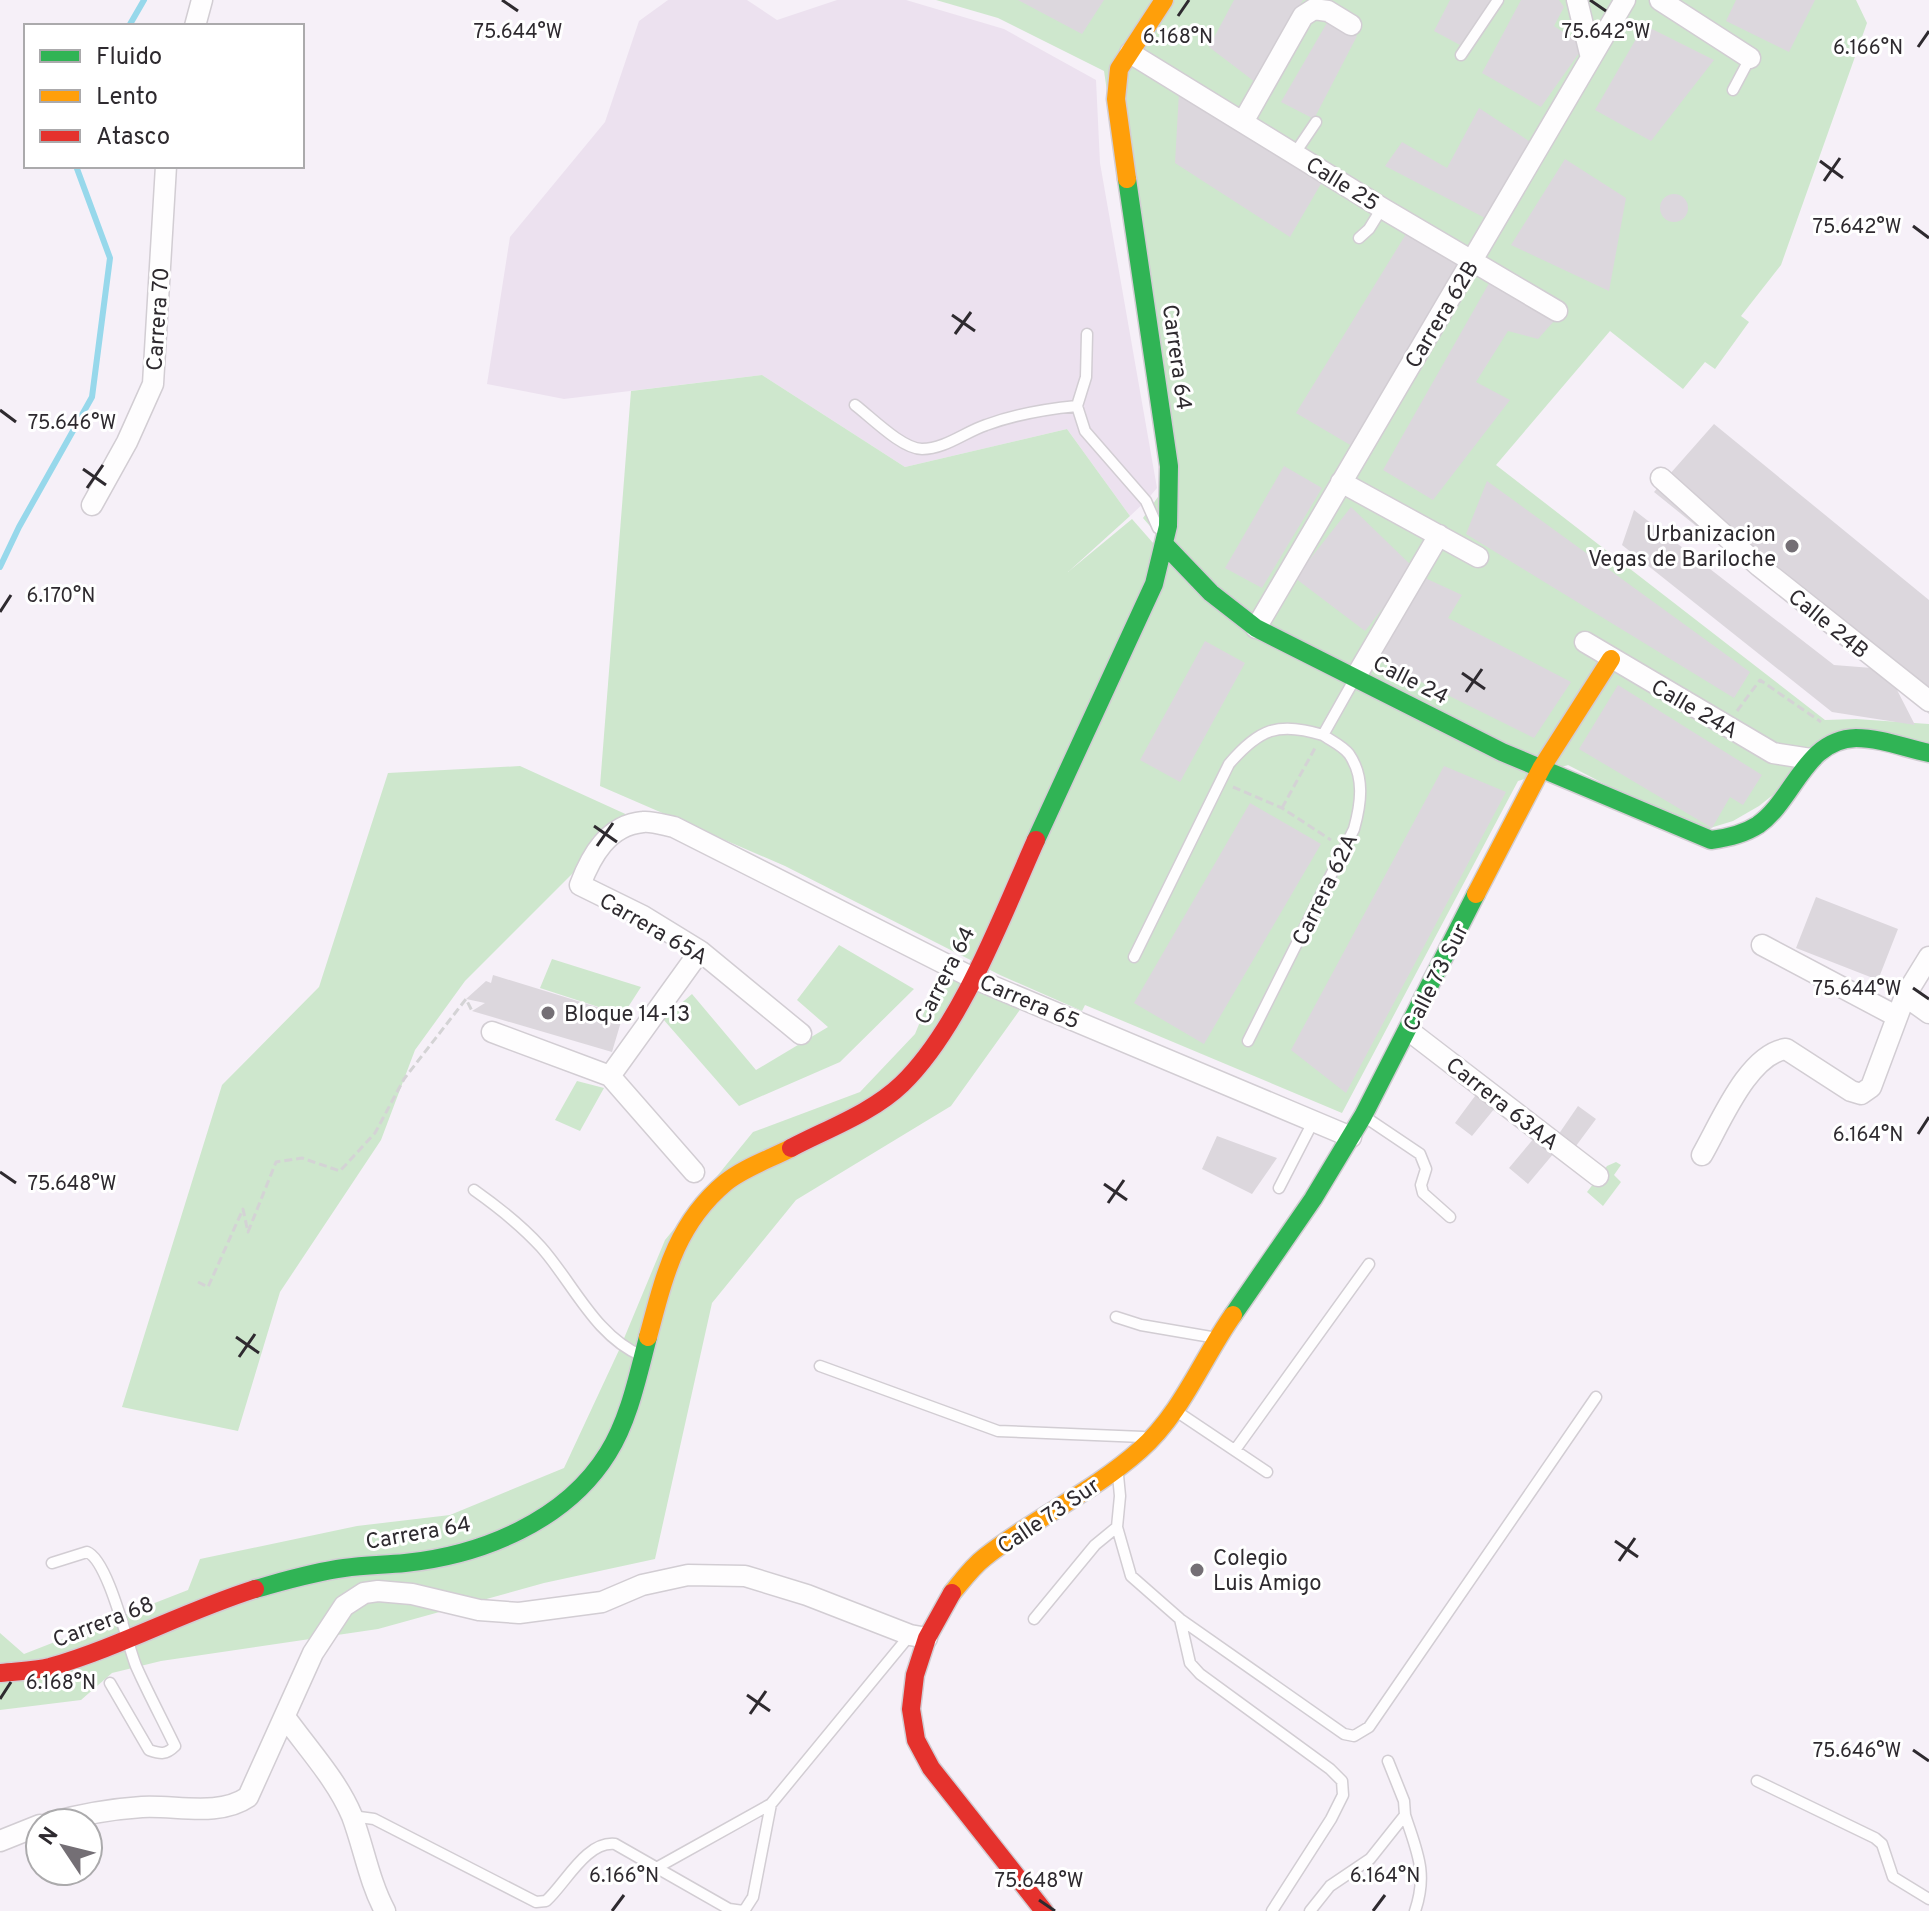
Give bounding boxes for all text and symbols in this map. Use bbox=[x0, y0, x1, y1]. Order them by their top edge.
text: 75.644°W bbox=[473, 20, 563, 46]
text: 75.642°W bbox=[1562, 20, 1650, 46]
legend bbox=[24, 24, 304, 168]
text: 6.168°N bbox=[1143, 25, 1213, 51]
text: 6.166°N bbox=[1833, 36, 1903, 62]
text: Fluido bbox=[96, 43, 162, 73]
text: Lento bbox=[96, 83, 158, 113]
text: Atasco bbox=[96, 123, 170, 153]
street label: Calle 25 bbox=[1300, 152, 1383, 218]
text: 75.642°W bbox=[1813, 215, 1901, 241]
street label: Carrera 62B bbox=[1401, 257, 1486, 374]
street label: Carrera 70 bbox=[142, 267, 177, 372]
street label: Carrera 64 bbox=[1155, 303, 1196, 412]
text: 75.646°W bbox=[28, 411, 116, 437]
place label: Urbanizacion Vegas de Bariloche bbox=[1588, 522, 1776, 574]
marker: Urbanizacion Vegas de Bariloche bbox=[1783, 537, 1801, 555]
text: 6.170°N bbox=[27, 584, 95, 610]
street label: Calle 24B bbox=[1782, 584, 1873, 666]
street label: Calle 24 bbox=[1368, 651, 1452, 712]
street label: Calle 24A bbox=[1646, 675, 1742, 746]
street label: Carrera 62A bbox=[1288, 830, 1365, 950]
street label: Carrera 65A bbox=[594, 888, 712, 972]
street label: Calle 73 Sur bbox=[1399, 919, 1476, 1037]
street label: Carrera 64 bbox=[910, 923, 982, 1030]
street label: Carrera 65 bbox=[975, 970, 1083, 1036]
text: 75.644°W bbox=[1812, 977, 1902, 1003]
place label: Bloque 14-13 bbox=[564, 1002, 690, 1029]
marker: Bloque 14-13 bbox=[539, 1004, 557, 1022]
street label: Carrera 63AA bbox=[1440, 1053, 1563, 1157]
text: 6.164°N bbox=[1833, 1123, 1903, 1149]
text: 75.648°W bbox=[28, 1172, 116, 1198]
street label: Calle 73 Sur bbox=[993, 1473, 1106, 1561]
street label: Carrera 64 bbox=[364, 1512, 473, 1557]
place label: Colegio Luis Amigo bbox=[1213, 1546, 1322, 1598]
marker: Colegio Luis Amigo bbox=[1188, 1561, 1206, 1579]
street label: Carrera 68 bbox=[50, 1592, 158, 1655]
text: 6.168°N bbox=[26, 1671, 96, 1697]
text: 75.646°W bbox=[1813, 1739, 1901, 1765]
north arrow bbox=[24, 1807, 104, 1887]
text: N bbox=[34, 1823, 65, 1851]
text: 6.166°N bbox=[589, 1864, 659, 1890]
text: 6.164°N bbox=[1350, 1864, 1420, 1890]
text: 75.648°W bbox=[995, 1869, 1083, 1895]

